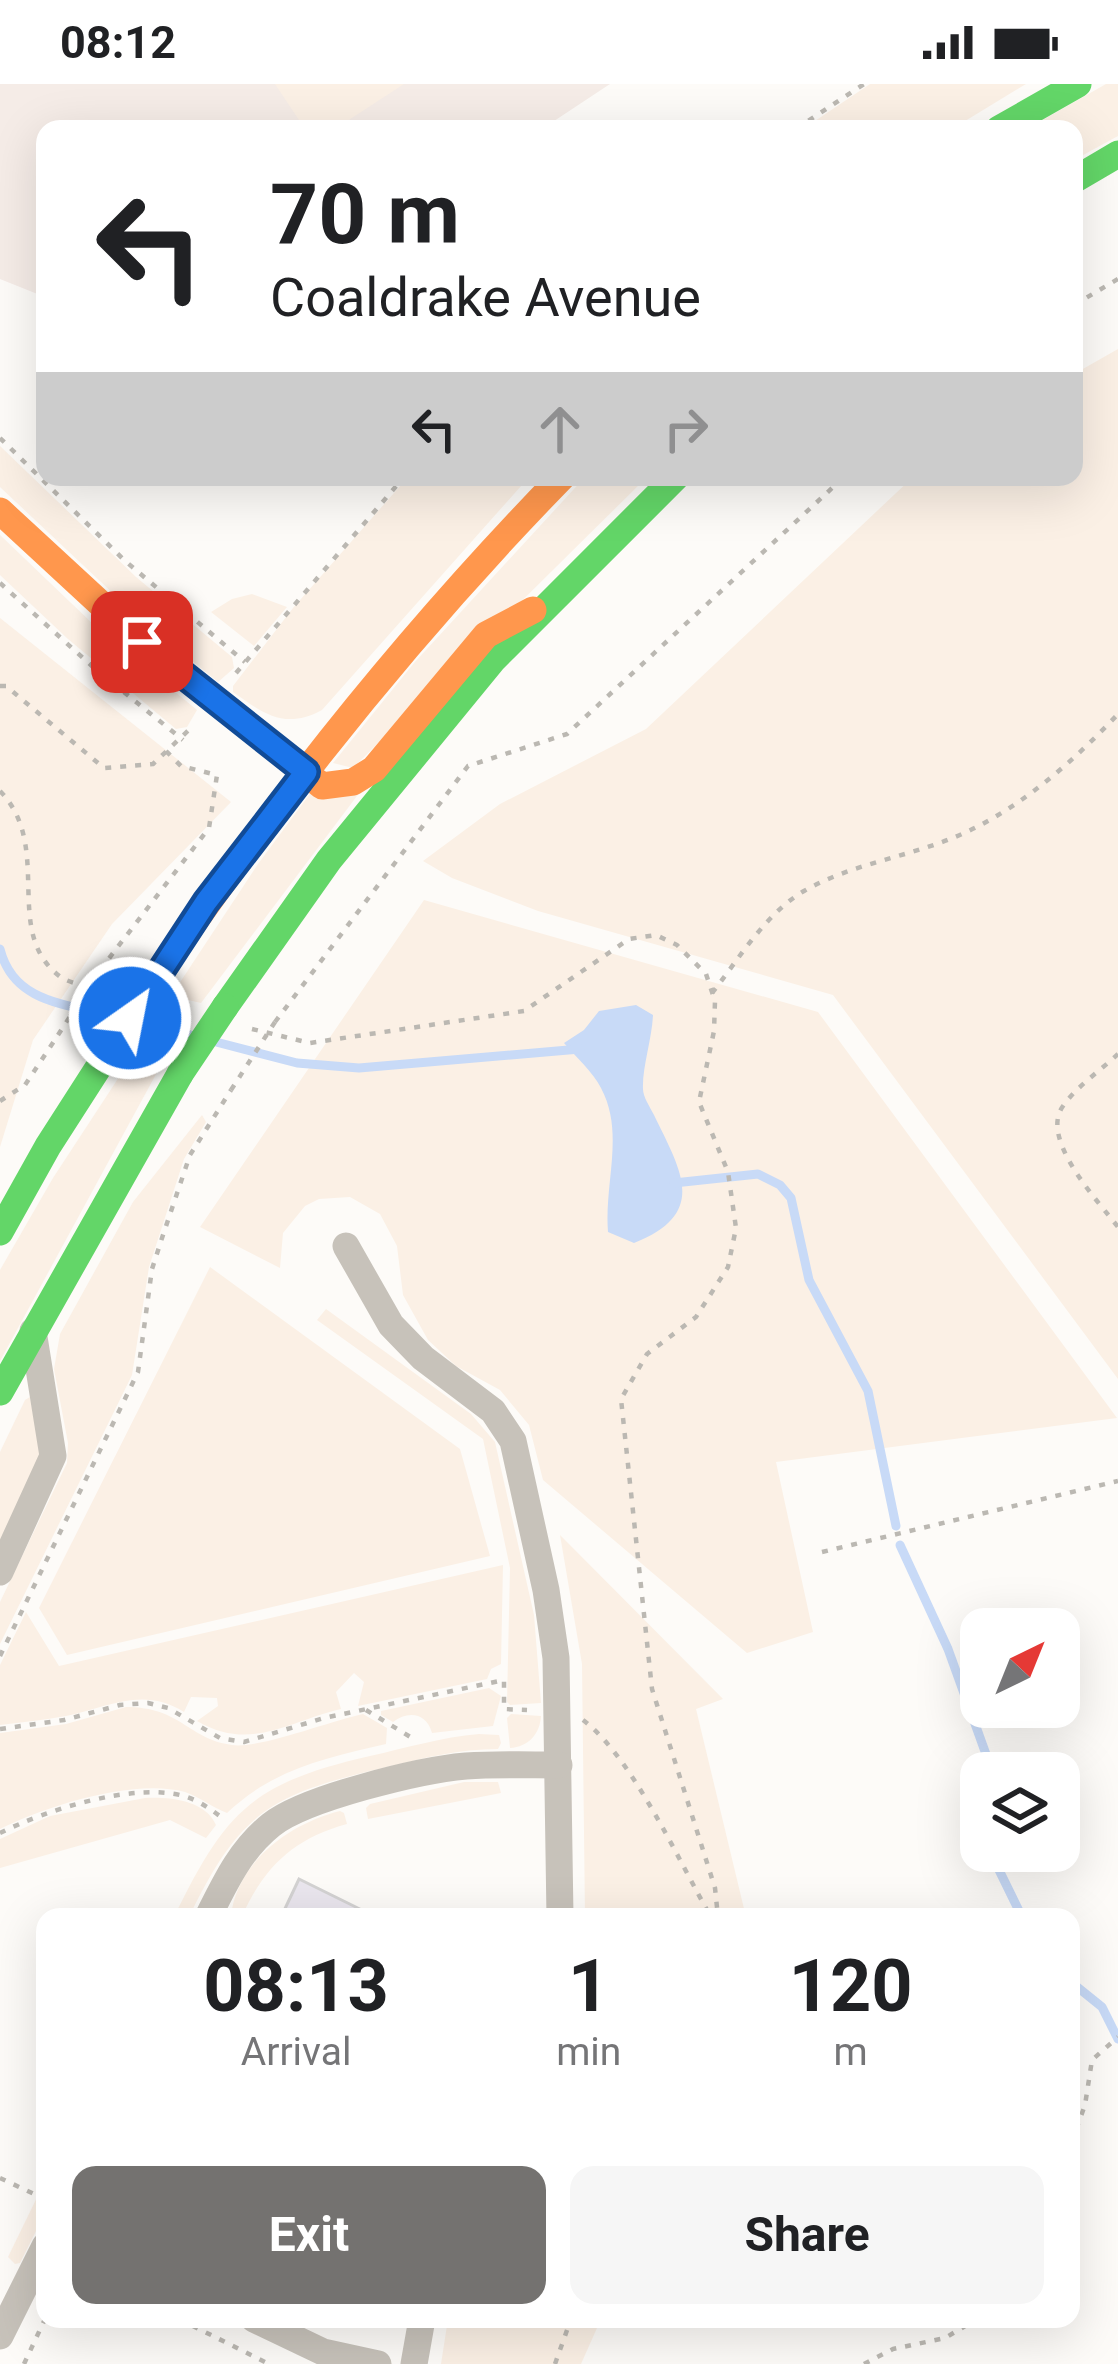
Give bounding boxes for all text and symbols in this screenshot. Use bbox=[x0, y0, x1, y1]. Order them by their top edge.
text: 08:12 bbox=[60, 16, 176, 69]
text: 70 m bbox=[270, 165, 460, 264]
icon: left bbox=[72, 168, 228, 324]
text: Coaldrake Avenue bbox=[270, 266, 701, 329]
icon: left bbox=[401, 396, 467, 462]
icon: ahead bbox=[527, 396, 593, 462]
icon: right bbox=[653, 396, 719, 462]
pin bbox=[91, 591, 193, 693]
icon: arrive bbox=[109, 609, 175, 675]
position arrow bbox=[67, 955, 193, 1081]
north arrow bbox=[960, 1608, 1080, 1728]
map controls bbox=[960, 1608, 1080, 1872]
button: layers bbox=[960, 1752, 1080, 1872]
text: 08:13 bbox=[203, 1944, 389, 2029]
text: 1 bbox=[568, 1944, 609, 2029]
text: 120 bbox=[789, 1944, 913, 2029]
text: Arrival bbox=[241, 2029, 351, 2075]
text: min bbox=[556, 2029, 621, 2075]
text: m bbox=[834, 2029, 868, 2075]
button: Exit bbox=[72, 2166, 546, 2304]
button: Share bbox=[570, 2166, 1044, 2304]

